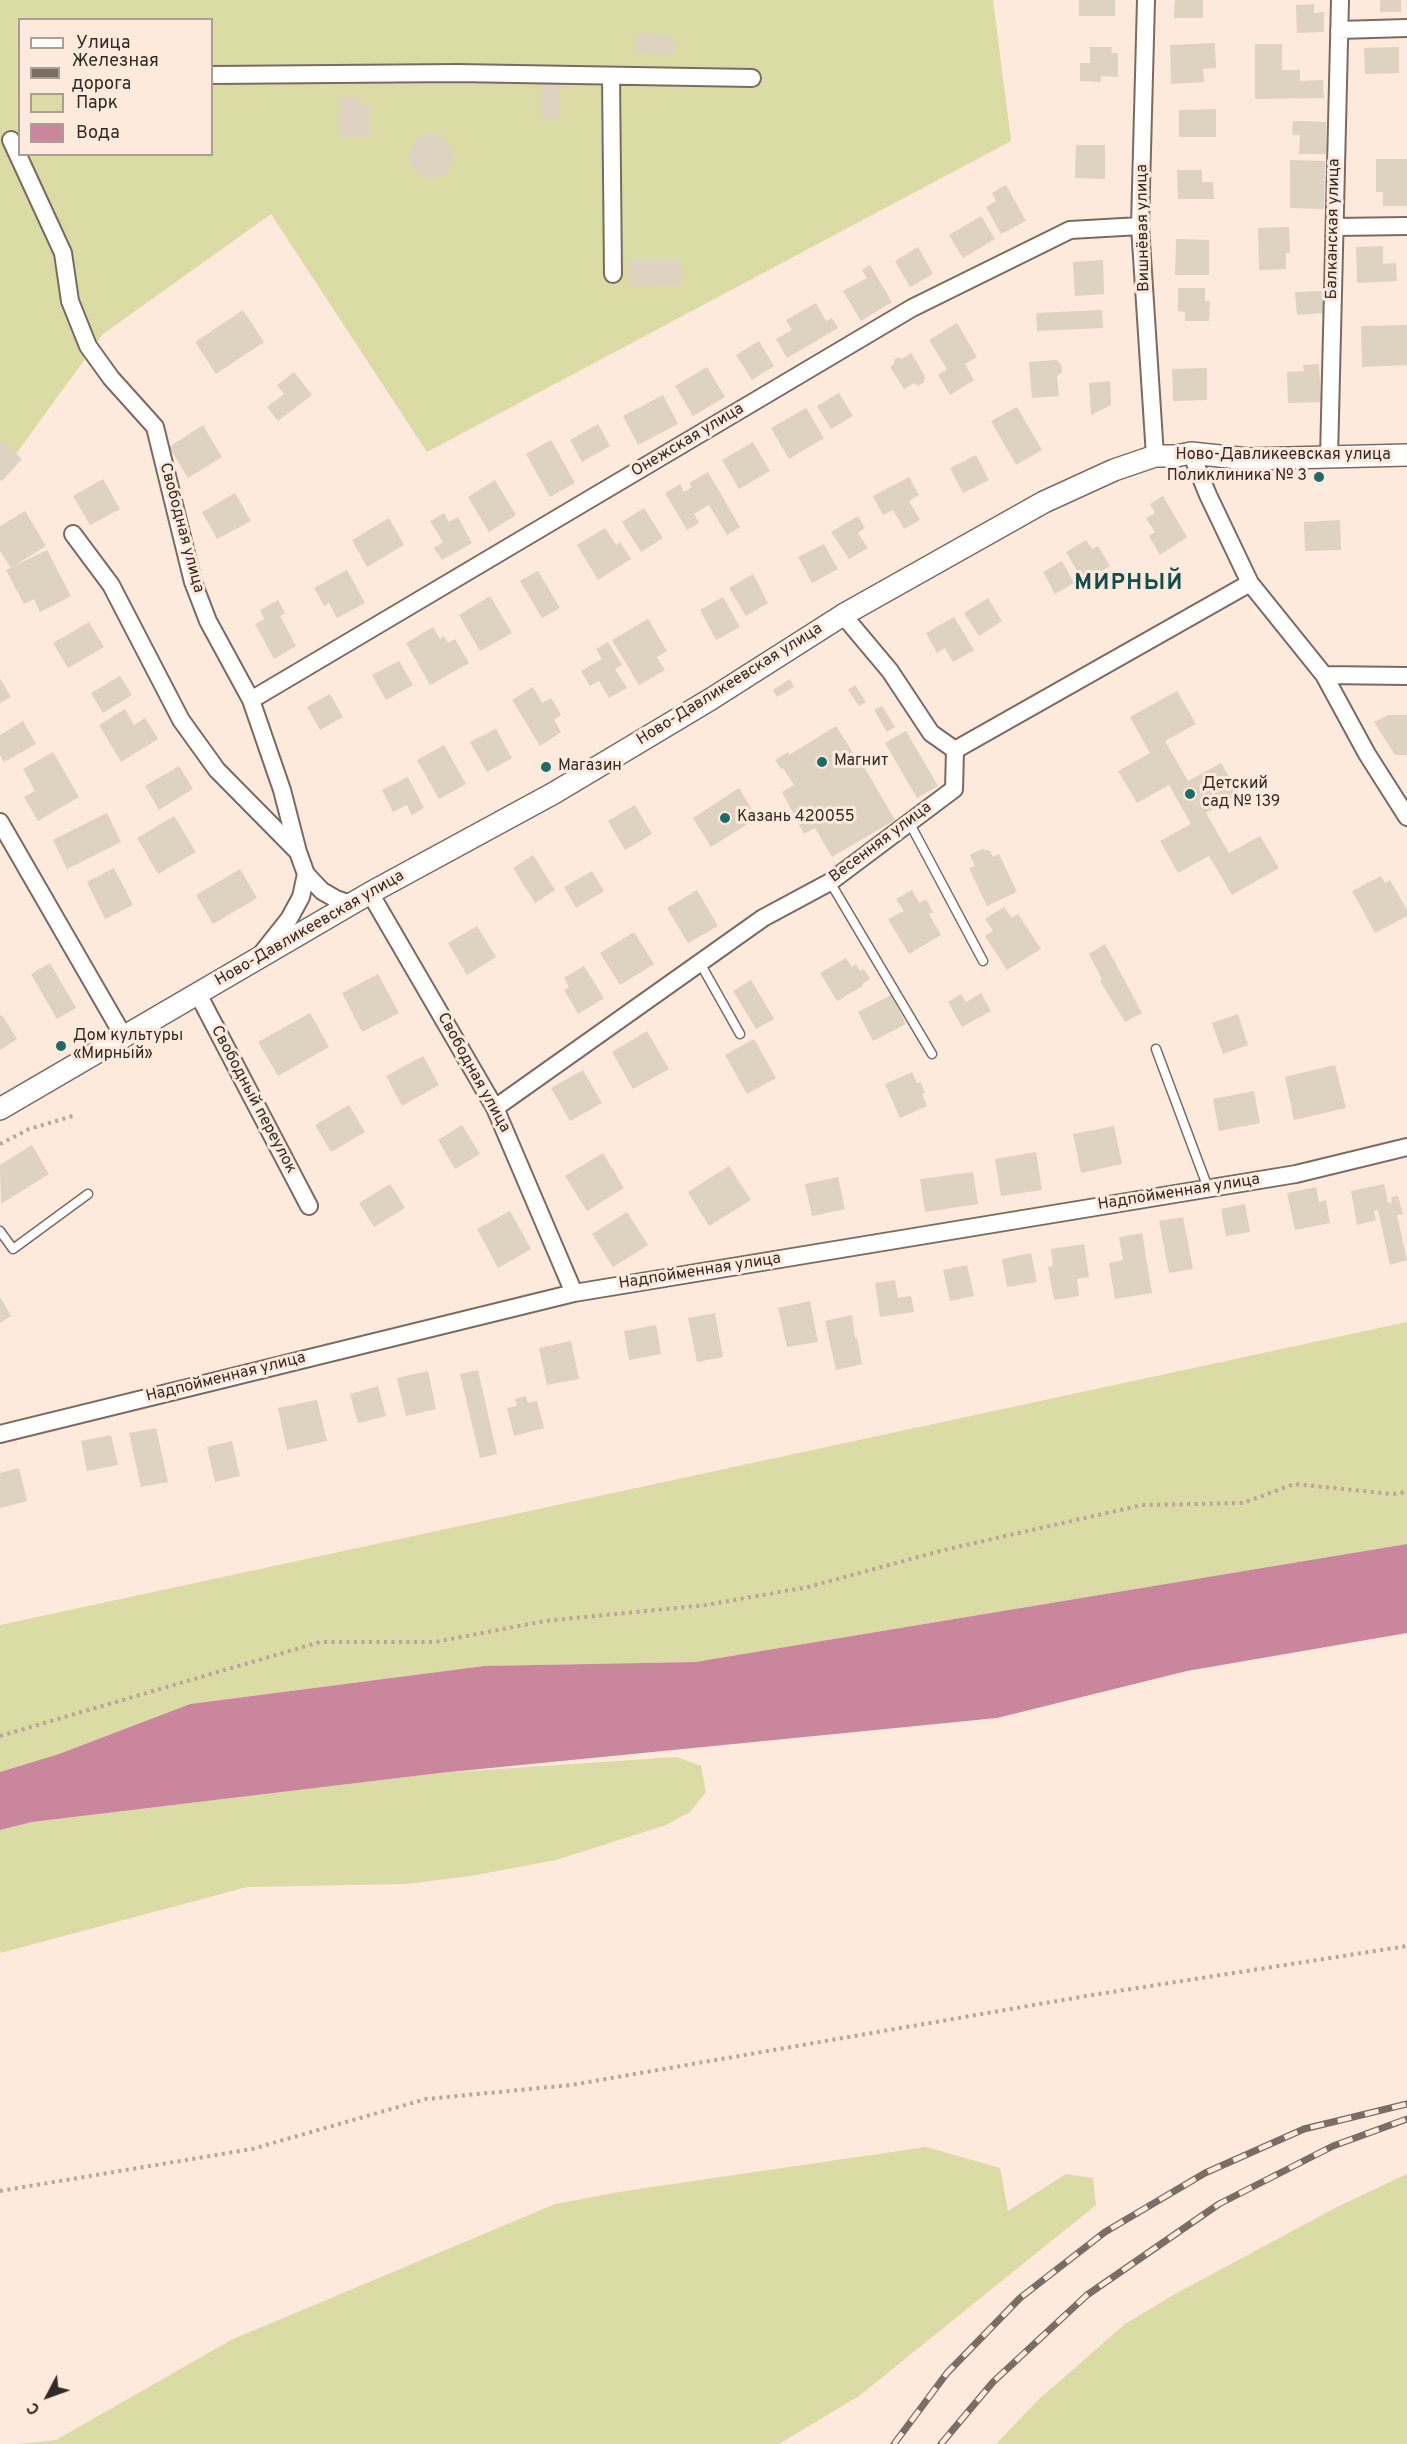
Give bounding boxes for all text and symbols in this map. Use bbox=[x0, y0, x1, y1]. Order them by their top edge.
legend bbox=[18, 18, 213, 156]
text: Улица bbox=[76, 32, 130, 55]
text: Железная дорога bbox=[72, 50, 159, 96]
text: Парк bbox=[76, 92, 118, 115]
text: Вода bbox=[76, 122, 120, 145]
street label: Балканская улица bbox=[1323, 158, 1345, 300]
street label: Вишнёвая улица bbox=[1133, 164, 1155, 292]
street label: Онежская улица bbox=[628, 400, 748, 482]
street label: Ново-Давликеевская улица bbox=[1175, 446, 1391, 466]
street label: Свободная улица bbox=[154, 461, 208, 595]
place label: Поликлиника № 3 bbox=[1167, 467, 1307, 487]
marker: Поликлиника № 3 bbox=[1312, 470, 1326, 484]
district label: МИРНЫЙ bbox=[1074, 572, 1184, 598]
street label: Ново-Давликеевская улица bbox=[634, 620, 826, 750]
place label: Магнит bbox=[834, 752, 888, 772]
marker: Магнит bbox=[815, 755, 829, 769]
place label: Магазин bbox=[558, 757, 622, 777]
marker: Магазин bbox=[539, 760, 553, 774]
place label: Детский сад № 139 bbox=[1202, 775, 1280, 813]
marker: Детский сад № 139 bbox=[1183, 787, 1197, 801]
street label: Весенняя улица bbox=[826, 798, 936, 888]
place label: Казань 420055 bbox=[737, 808, 855, 828]
marker: Казань 420055 bbox=[718, 811, 732, 825]
street label: Ново-Давликеевская улица bbox=[212, 867, 408, 991]
street label: Свободная улица bbox=[432, 1010, 514, 1136]
street label: Свободный переулок bbox=[206, 1023, 300, 1177]
place label: Дом культуры «Мирный» bbox=[73, 1027, 183, 1065]
marker: Дом культуры «Мирный» bbox=[54, 1039, 68, 1053]
street label: Надпойменная улица bbox=[1097, 1171, 1261, 1215]
street label: Надпойменная улица bbox=[618, 1250, 782, 1294]
street label: Надпойменная улица bbox=[144, 1349, 308, 1407]
north arrow bbox=[18, 2366, 78, 2426]
text: С bbox=[24, 2397, 45, 2418]

